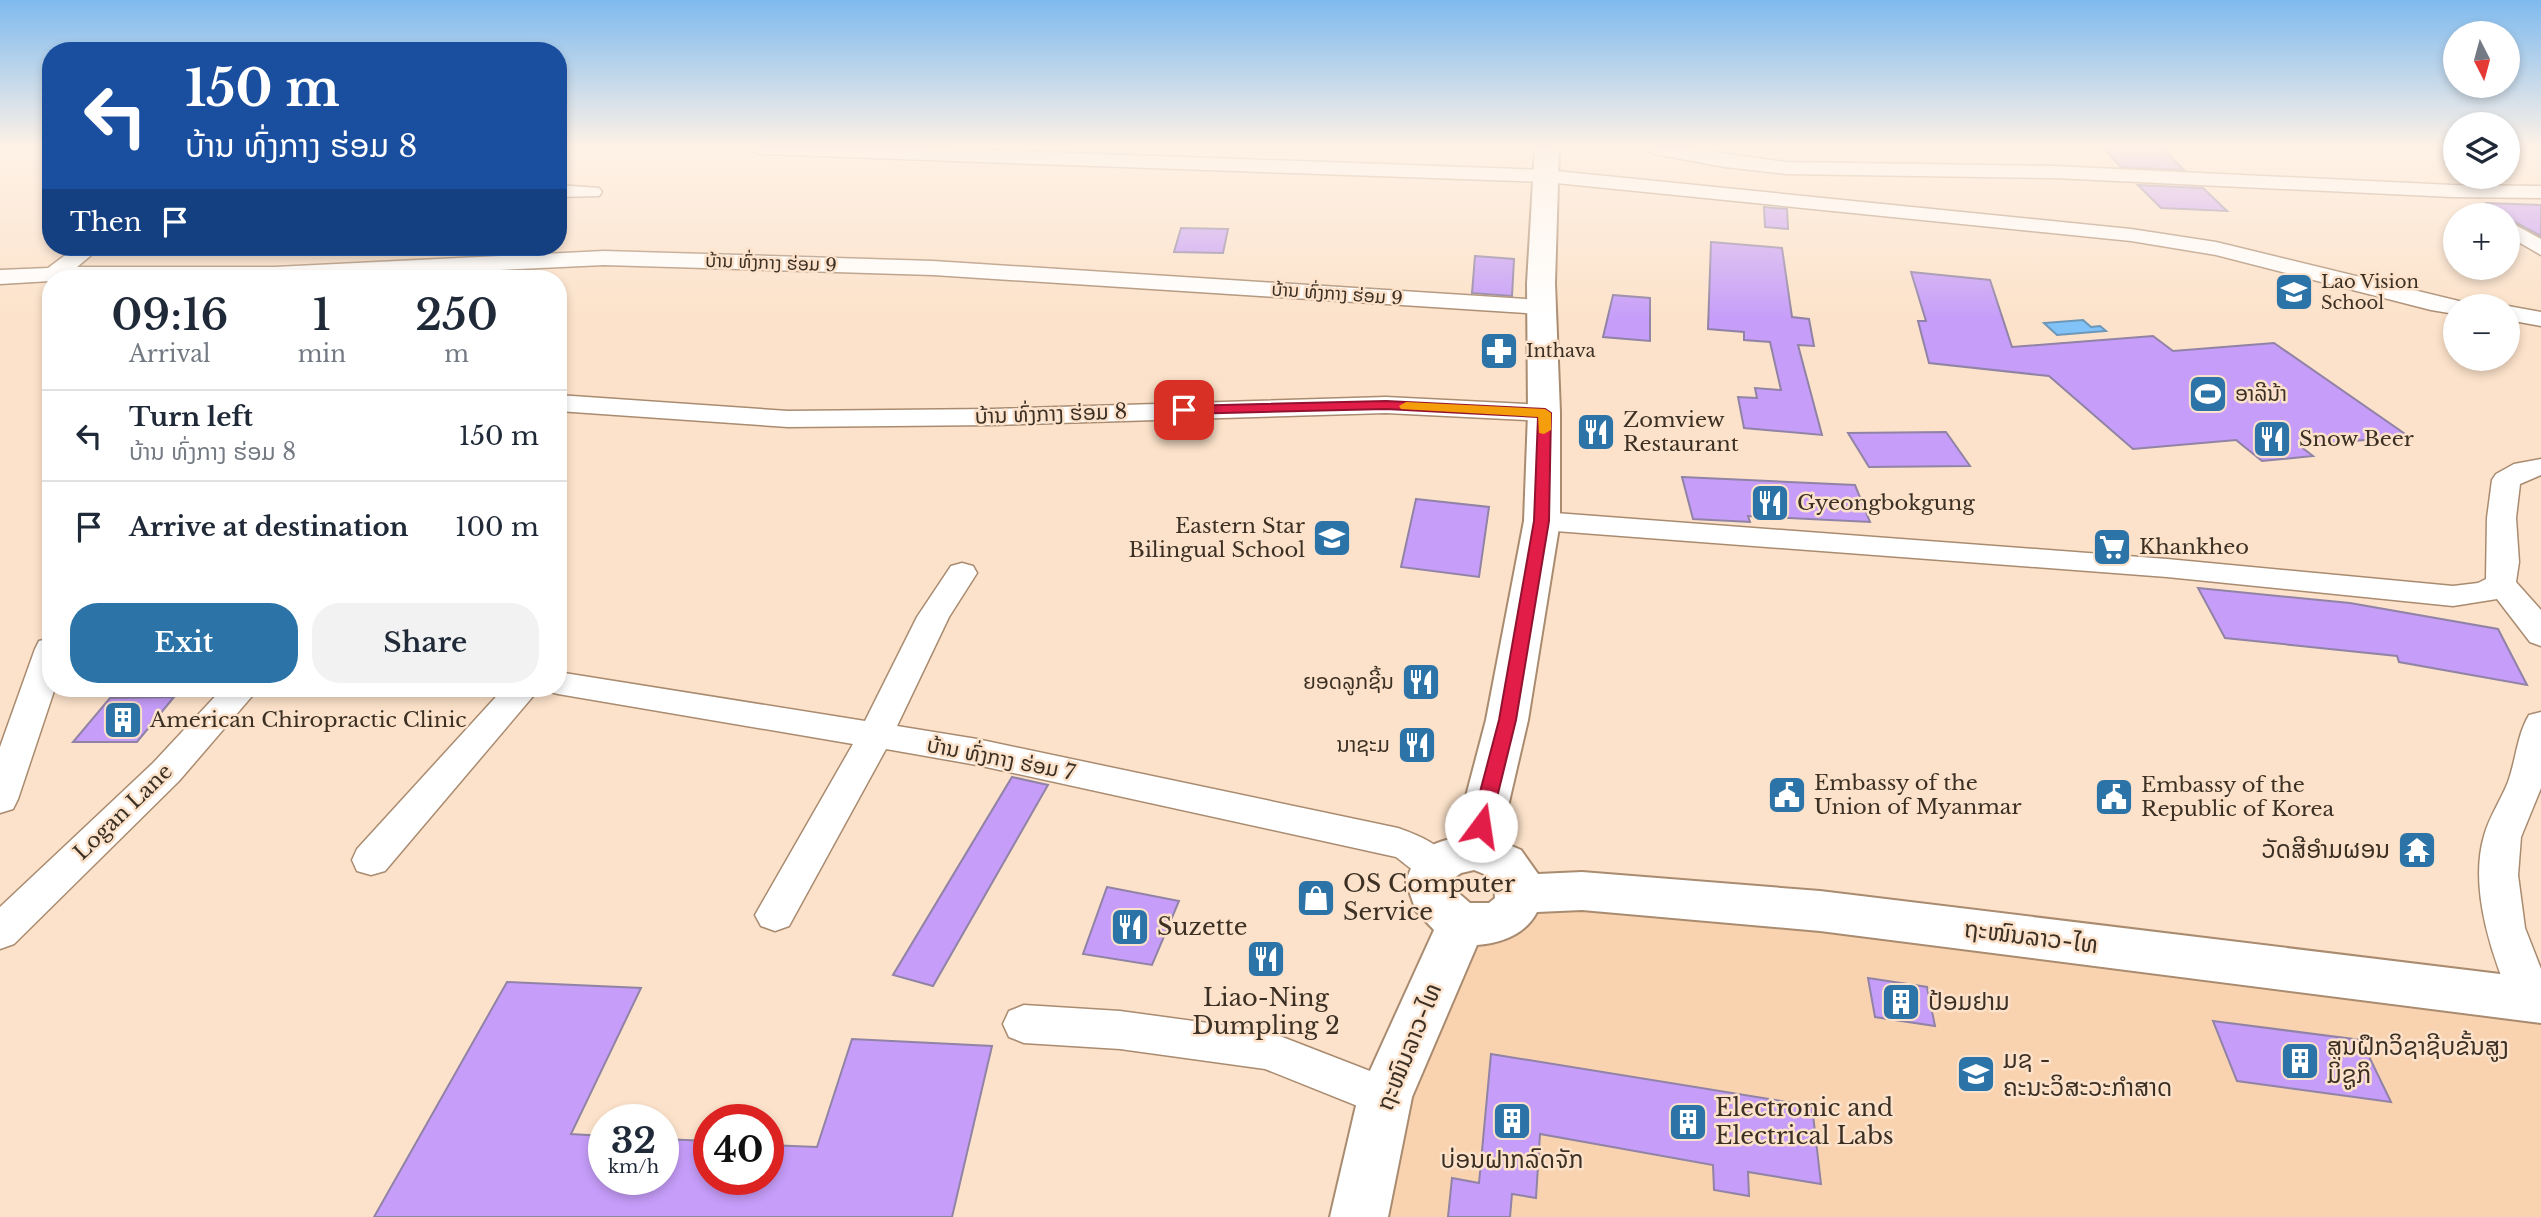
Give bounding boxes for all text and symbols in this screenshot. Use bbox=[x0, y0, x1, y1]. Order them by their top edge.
north arrow bbox=[2443, 21, 2520, 98]
map controls bbox=[2443, 21, 2520, 371]
text: 150 m bbox=[185, 58, 340, 119]
icon: left bbox=[70, 70, 161, 161]
button: layers bbox=[2443, 112, 2520, 189]
text: ບ້ານ ທົ່ງກາງ ຮ່ອມ 8 bbox=[185, 126, 418, 166]
icon: arrive bbox=[156, 203, 194, 241]
button: + bbox=[2443, 203, 2520, 280]
text: Then bbox=[70, 206, 142, 238]
street label: ບ້ານ ທົ່ງກາງ ຮ່ອມ 9 bbox=[705, 248, 837, 276]
school or university icon: Lao Vision School bbox=[2273, 271, 2315, 313]
place label: Lao Vision School bbox=[2321, 271, 2419, 314]
street label: ບ້ານ ທົ່ງກາງ ຮ່ອມ 9 bbox=[1271, 277, 1404, 310]
text: 09:16 bbox=[111, 289, 228, 341]
text: 1 bbox=[313, 289, 331, 341]
text: 250 bbox=[415, 289, 498, 341]
button: − bbox=[2443, 294, 2520, 371]
pharmacy icon: Inthava bbox=[1478, 330, 1520, 372]
text: Arrival bbox=[129, 340, 211, 368]
text: min bbox=[298, 340, 346, 368]
text: m bbox=[444, 340, 469, 368]
place label: Inthava bbox=[1526, 340, 1595, 362]
sports icon: ອາລີນ້າ bbox=[2187, 373, 2229, 415]
pin bbox=[1154, 380, 1214, 440]
place label: ອາລີນ້າ bbox=[2235, 381, 2287, 407]
icon: arrive bbox=[1165, 391, 1203, 429]
street label: ບ້ານ ທົ່ງກາງ ຮ່ອມ 8 bbox=[974, 397, 1128, 430]
text: Turn left bbox=[129, 401, 253, 433]
place label: Zomview Restaurant bbox=[1623, 407, 1739, 457]
restaurant icon: Zomview Restaurant bbox=[1575, 411, 1617, 453]
icon: left bbox=[70, 417, 108, 455]
restaurant icon: Snow Beer bbox=[2251, 418, 2293, 460]
text: 150 m bbox=[459, 420, 539, 452]
place label: Snow Beer bbox=[2299, 426, 2414, 452]
text: ບ້ານ ທົ່ງກາງ ຮ່ອມ 8 bbox=[129, 438, 296, 466]
restaurant icon: Gyeongbokgung bbox=[1749, 482, 1791, 524]
place label: Gyeongbokgung bbox=[1797, 490, 1975, 516]
icon: arrive bbox=[70, 508, 108, 546]
text: Arrive at destination bbox=[129, 511, 409, 543]
text: 100 m bbox=[455, 511, 539, 543]
place label: Eastern Star Bilingual School bbox=[1129, 513, 1305, 563]
school or university icon: Eastern Star Bilingual School bbox=[1311, 517, 1353, 559]
supermarket icon: Khankheo bbox=[2091, 526, 2133, 568]
place label: Khankheo bbox=[2139, 534, 2249, 560]
button: Exit bbox=[70, 603, 298, 683]
button: Share bbox=[312, 603, 539, 683]
restaurant icon: ຍອດລູກຊີ້ນ bbox=[1400, 661, 1442, 703]
place label: ຍອດລູກຊີ້ນ bbox=[1303, 665, 1394, 696]
building icon: American Chiropractic Clinic bbox=[102, 699, 144, 741]
place label: American Chiropractic Clinic bbox=[149, 707, 467, 733]
restaurant icon: ນາຊະມ bbox=[1396, 724, 1438, 766]
street label: ບ້ານ ທົ່ງກາງ ຮ່ອມ 7 bbox=[925, 730, 1078, 786]
place label: ນາຊະມ bbox=[1337, 732, 1390, 758]
street label: Logan Lane bbox=[68, 758, 178, 866]
place label: Embassy of the Union of Myanmar bbox=[1814, 770, 2021, 820]
place label: Embassy of the Republic of Korea bbox=[2141, 772, 2334, 822]
public building icon: Embassy of the Union of Myanmar bbox=[1766, 774, 1808, 816]
public building icon: Embassy of the Republic of Korea bbox=[2093, 776, 2135, 818]
position arrow bbox=[1444, 789, 1518, 863]
temple icon: ວັດສີອຳມຜອນ bbox=[2396, 829, 2438, 871]
place label: ວັດສີອຳມຜອນ bbox=[2262, 835, 2390, 864]
place label: OS Computer Service bbox=[1343, 869, 1516, 926]
shop icon: OS Computer Service bbox=[1295, 877, 1337, 919]
restaurant icon: Suzette bbox=[1109, 906, 1151, 948]
place label: Suzette bbox=[1157, 912, 1248, 941]
street label: ຖະໜົນລາວ-ໄທ bbox=[1962, 914, 2100, 959]
restaurant icon: Liao-Ning Dumpling 2 bbox=[1245, 938, 1287, 980]
street label: ຖະໜົນລາວ-ໄທ bbox=[1370, 979, 1447, 1115]
building icon: ປ້ອມຢາມ bbox=[1880, 981, 1922, 1023]
place label: Liao-Ning Dumpling 2 bbox=[1192, 983, 1340, 1040]
place label: ປ້ອມຢາມ bbox=[1928, 987, 2010, 1016]
place label: ສູນຝຶກວິຊາຊີບຂັ້ນສູງ ມິຊູກິ bbox=[2327, 1030, 2509, 1090]
building icon: ສູນຝຶກວິຊາຊີບຂັ້ນສູງ ມິຊູກິ bbox=[2279, 1040, 2321, 1082]
place label: ມຊ - ຄະນະວິສະວະກຳສາດ bbox=[2003, 1045, 2172, 1102]
school or university icon: ມຊ - ຄະນະວິສະວະກຳສາດ bbox=[1955, 1053, 1997, 1095]
place label: Electronic and Electrical Labs bbox=[1715, 1093, 1894, 1150]
building icon: ບ່ອນຝາກລົດຈັກ bbox=[1491, 1100, 1533, 1142]
building icon: Electronic and Electrical Labs bbox=[1667, 1101, 1709, 1143]
speed limit sign: 40 bbox=[693, 1104, 784, 1195]
text: 32 bbox=[611, 1119, 656, 1162]
place label: ບ່ອນຝາກລົດຈັກ bbox=[1441, 1145, 1583, 1174]
text: km/h bbox=[608, 1156, 659, 1178]

